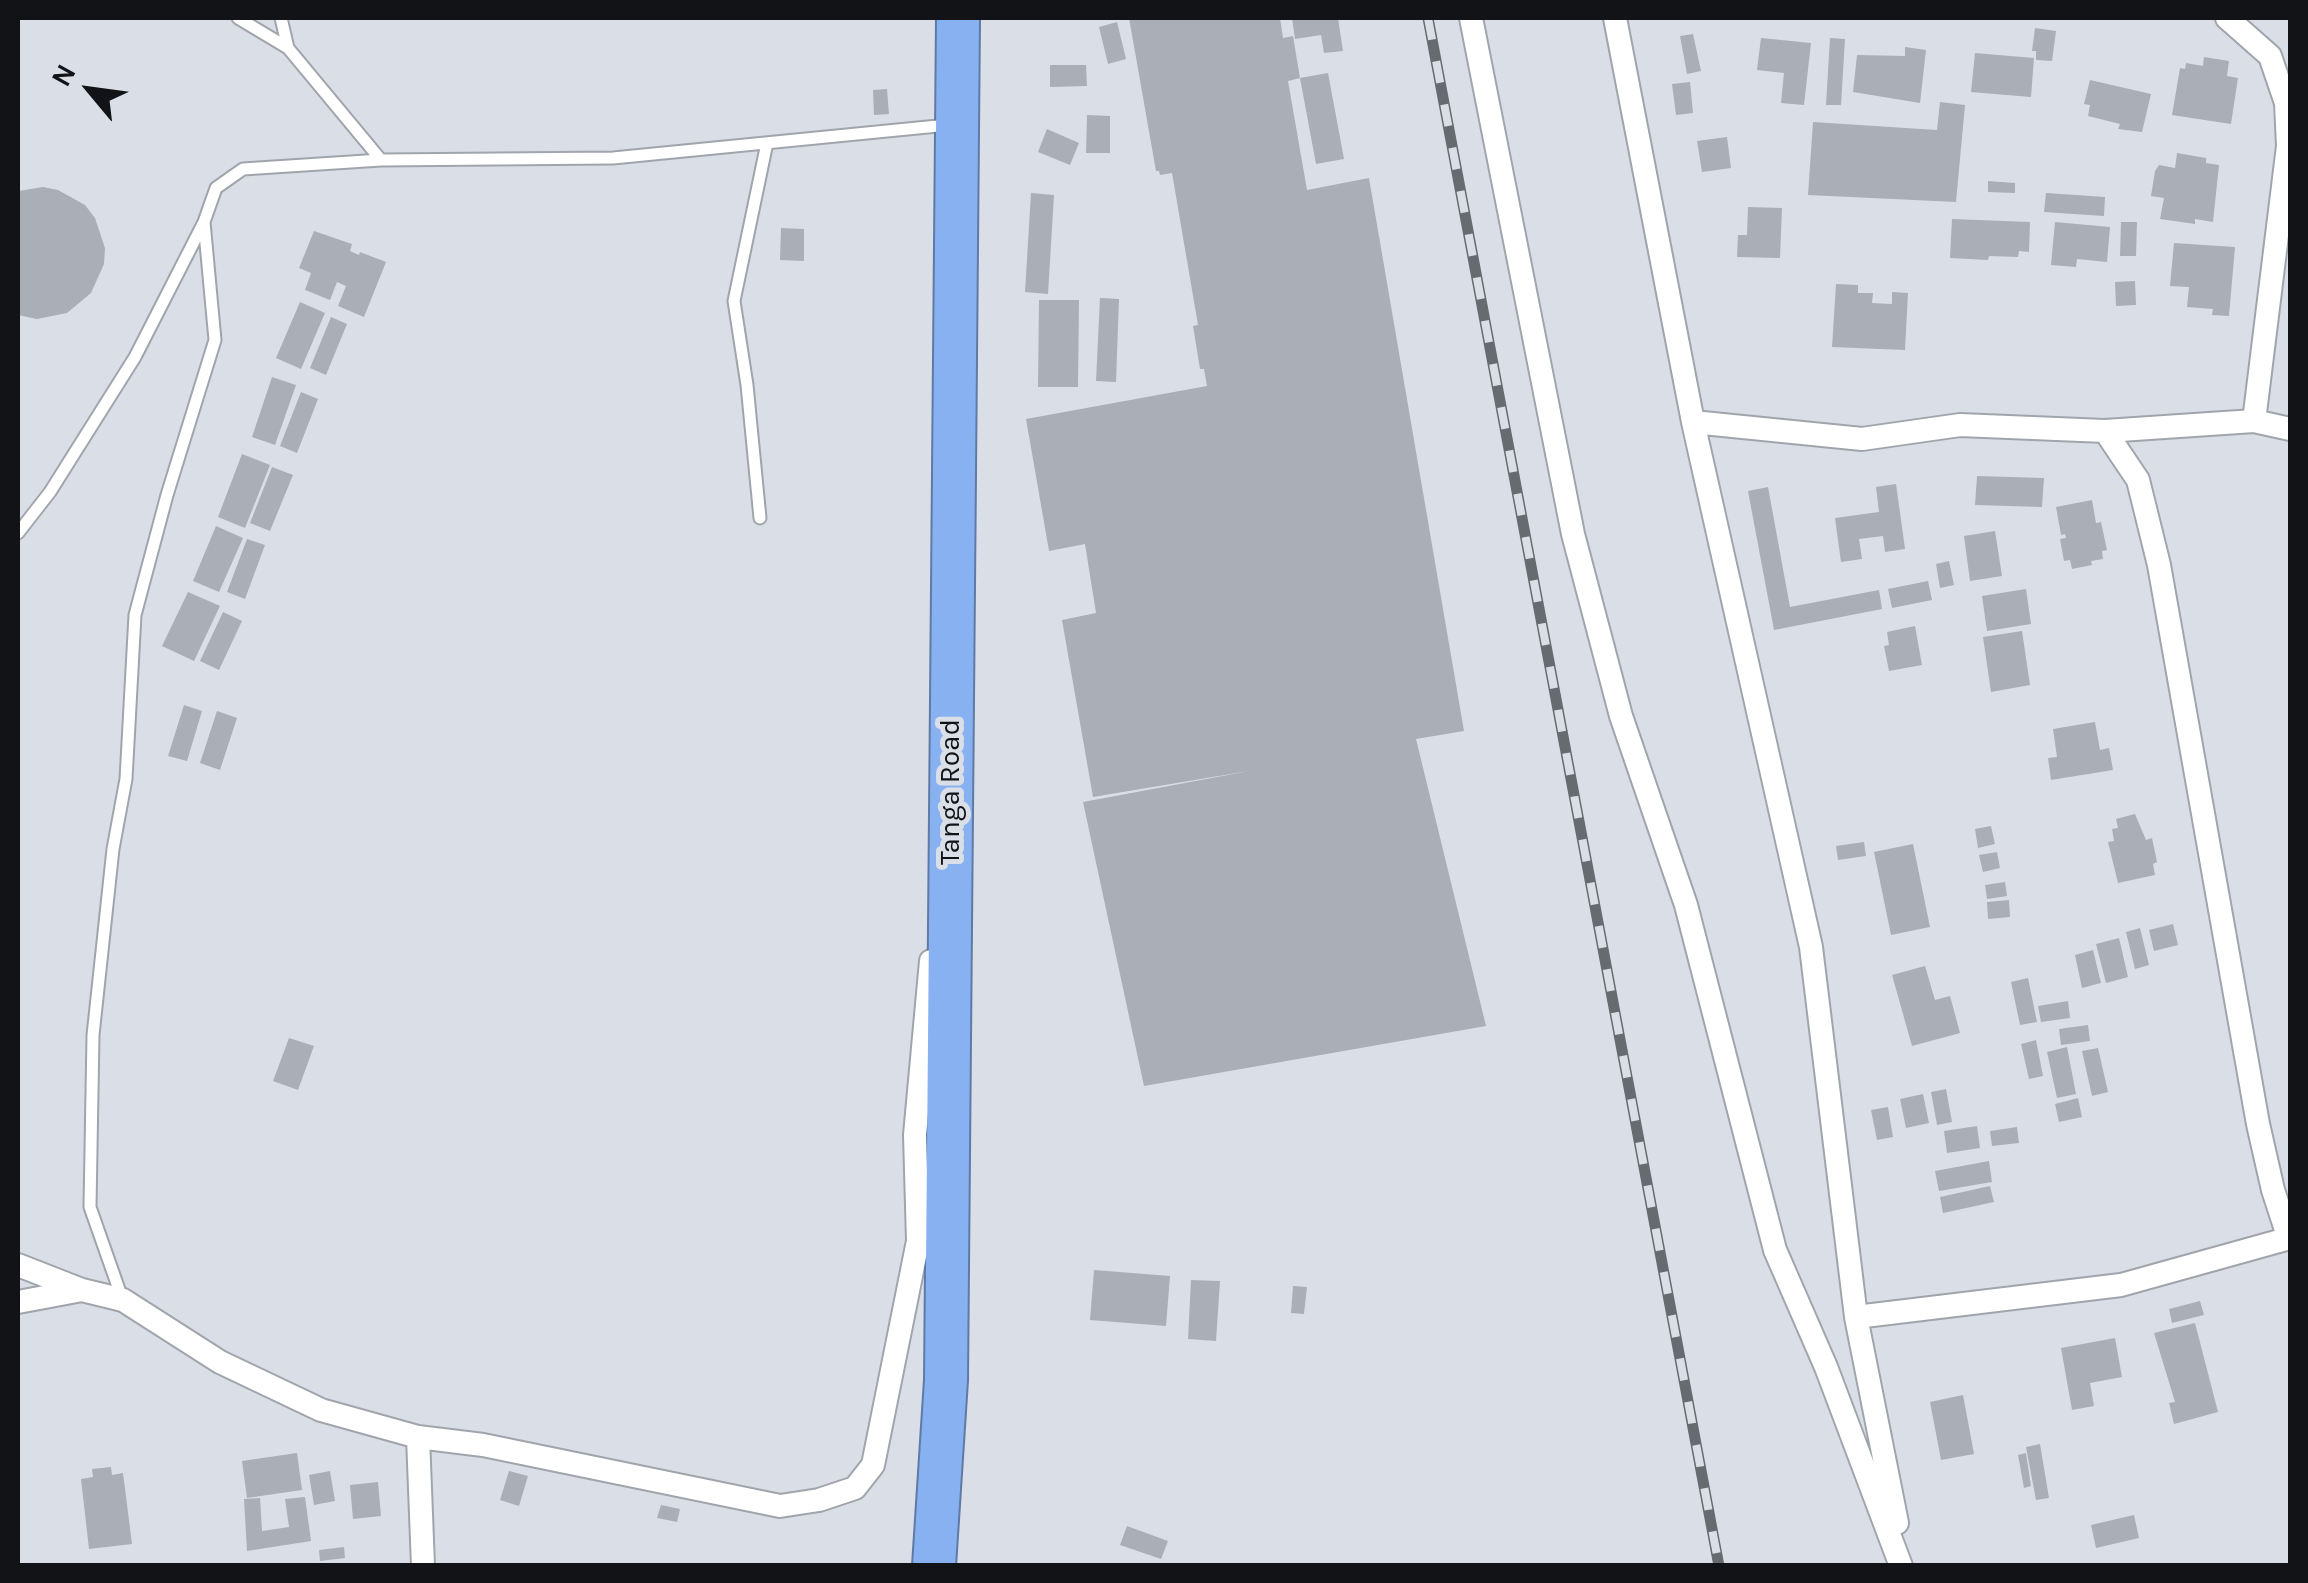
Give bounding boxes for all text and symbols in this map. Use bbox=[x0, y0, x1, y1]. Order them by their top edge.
north arrow bbox=[40, 40, 140, 140]
text: N bbox=[44, 58, 83, 92]
street label: Tanga Road bbox=[934, 719, 968, 865]

